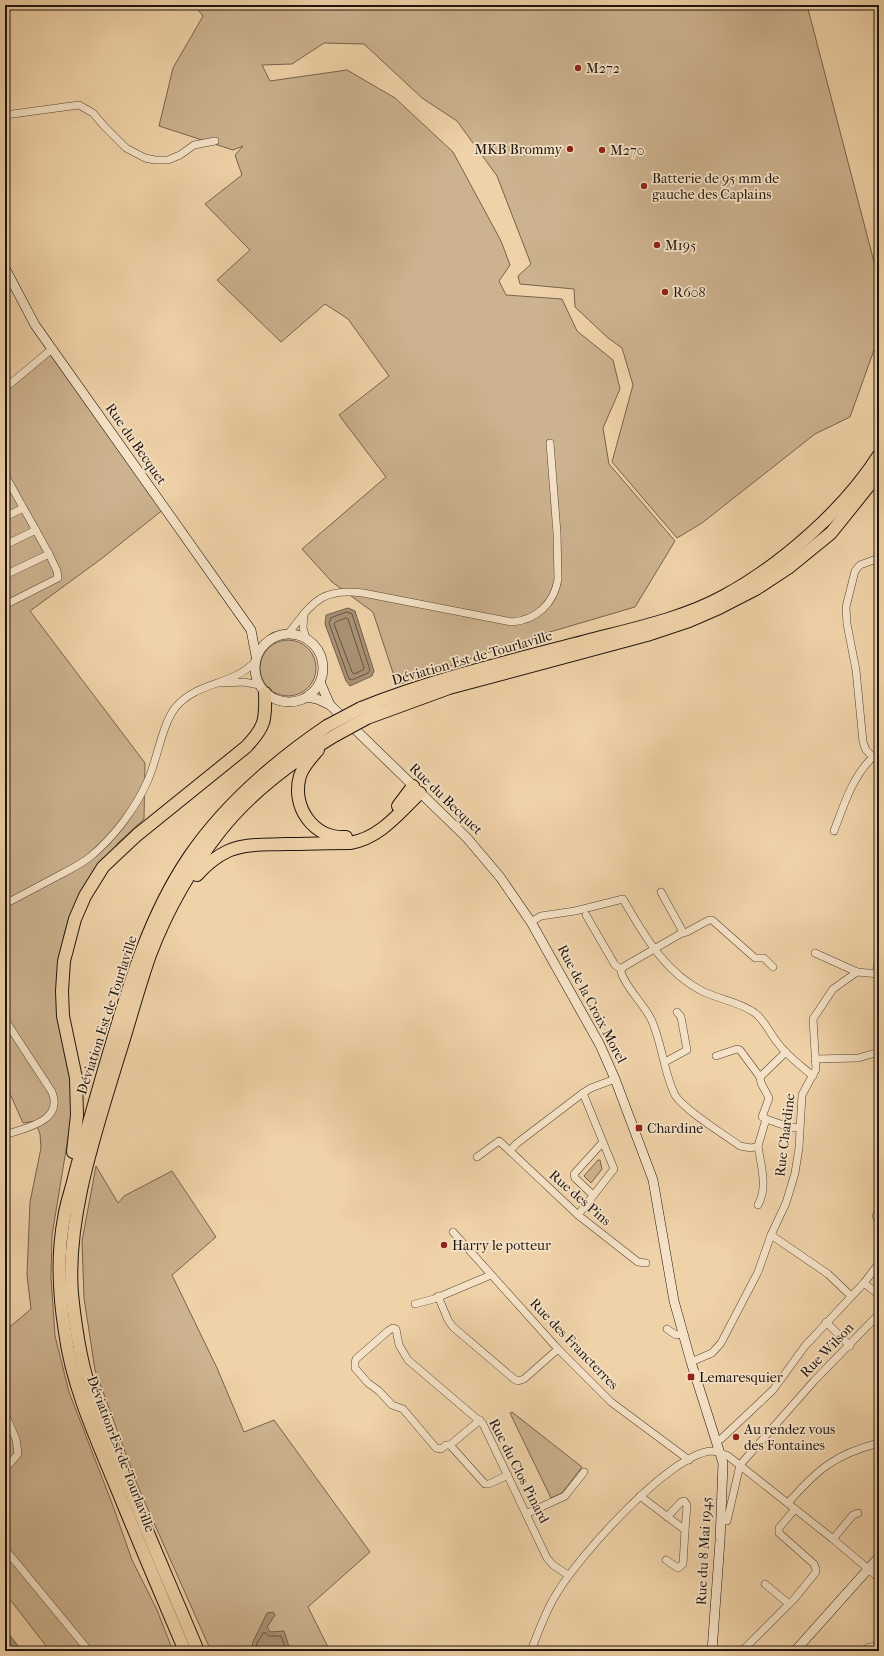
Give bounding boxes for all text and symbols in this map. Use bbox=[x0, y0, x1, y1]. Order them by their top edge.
place label: M272 bbox=[586, 60, 620, 77]
marker: M272 bbox=[573, 63, 583, 73]
place label: MKB Brommy bbox=[475, 141, 563, 158]
place label: M270 bbox=[610, 142, 644, 159]
marker: MKB Brommy bbox=[565, 144, 575, 154]
marker: M270 bbox=[597, 145, 607, 155]
place label: Batterie de 95 mm de gauche des Caplains bbox=[652, 170, 779, 203]
marker: Batterie de 95 mm de gauche des Caplains bbox=[639, 181, 649, 191]
place label: M195 bbox=[665, 237, 696, 254]
marker: M195 bbox=[652, 240, 662, 250]
place label: R608 bbox=[673, 284, 705, 301]
marker: R608 bbox=[660, 287, 670, 297]
street label: Rue du Becquet bbox=[102, 400, 170, 488]
street label: Déviation Est de Tourlaville bbox=[390, 627, 554, 689]
street label: Rue du Becquet bbox=[406, 760, 486, 838]
street label: Déviation Est de Tourlaville bbox=[73, 933, 141, 1097]
street label: Rue de la Croix Morel bbox=[554, 942, 630, 1066]
street label: Rue Chardine bbox=[771, 1092, 799, 1178]
place label: Chardine bbox=[647, 1120, 703, 1137]
marker: Chardine bbox=[634, 1123, 644, 1133]
street label: Rue des Pins bbox=[546, 1167, 614, 1229]
place label: Harry le potteur bbox=[452, 1237, 551, 1254]
marker: Harry le potteur bbox=[439, 1240, 449, 1250]
street label: Rue des Francterres bbox=[526, 1295, 622, 1393]
street label: Rue Wilson bbox=[797, 1319, 857, 1381]
place label: Lemaresquier bbox=[699, 1369, 783, 1386]
marker: Lemaresquier bbox=[686, 1372, 696, 1382]
street label: Déviation Est de Tourlaville bbox=[83, 1373, 159, 1535]
street label: Rue du Clos Pinard bbox=[485, 1416, 553, 1527]
place label: Au rendez vous des Fontaines bbox=[743, 1421, 835, 1454]
marker: Au rendez vous des Fontaines bbox=[731, 1432, 741, 1442]
street label: Rue du 8 Mai 1945 bbox=[693, 1496, 715, 1606]

